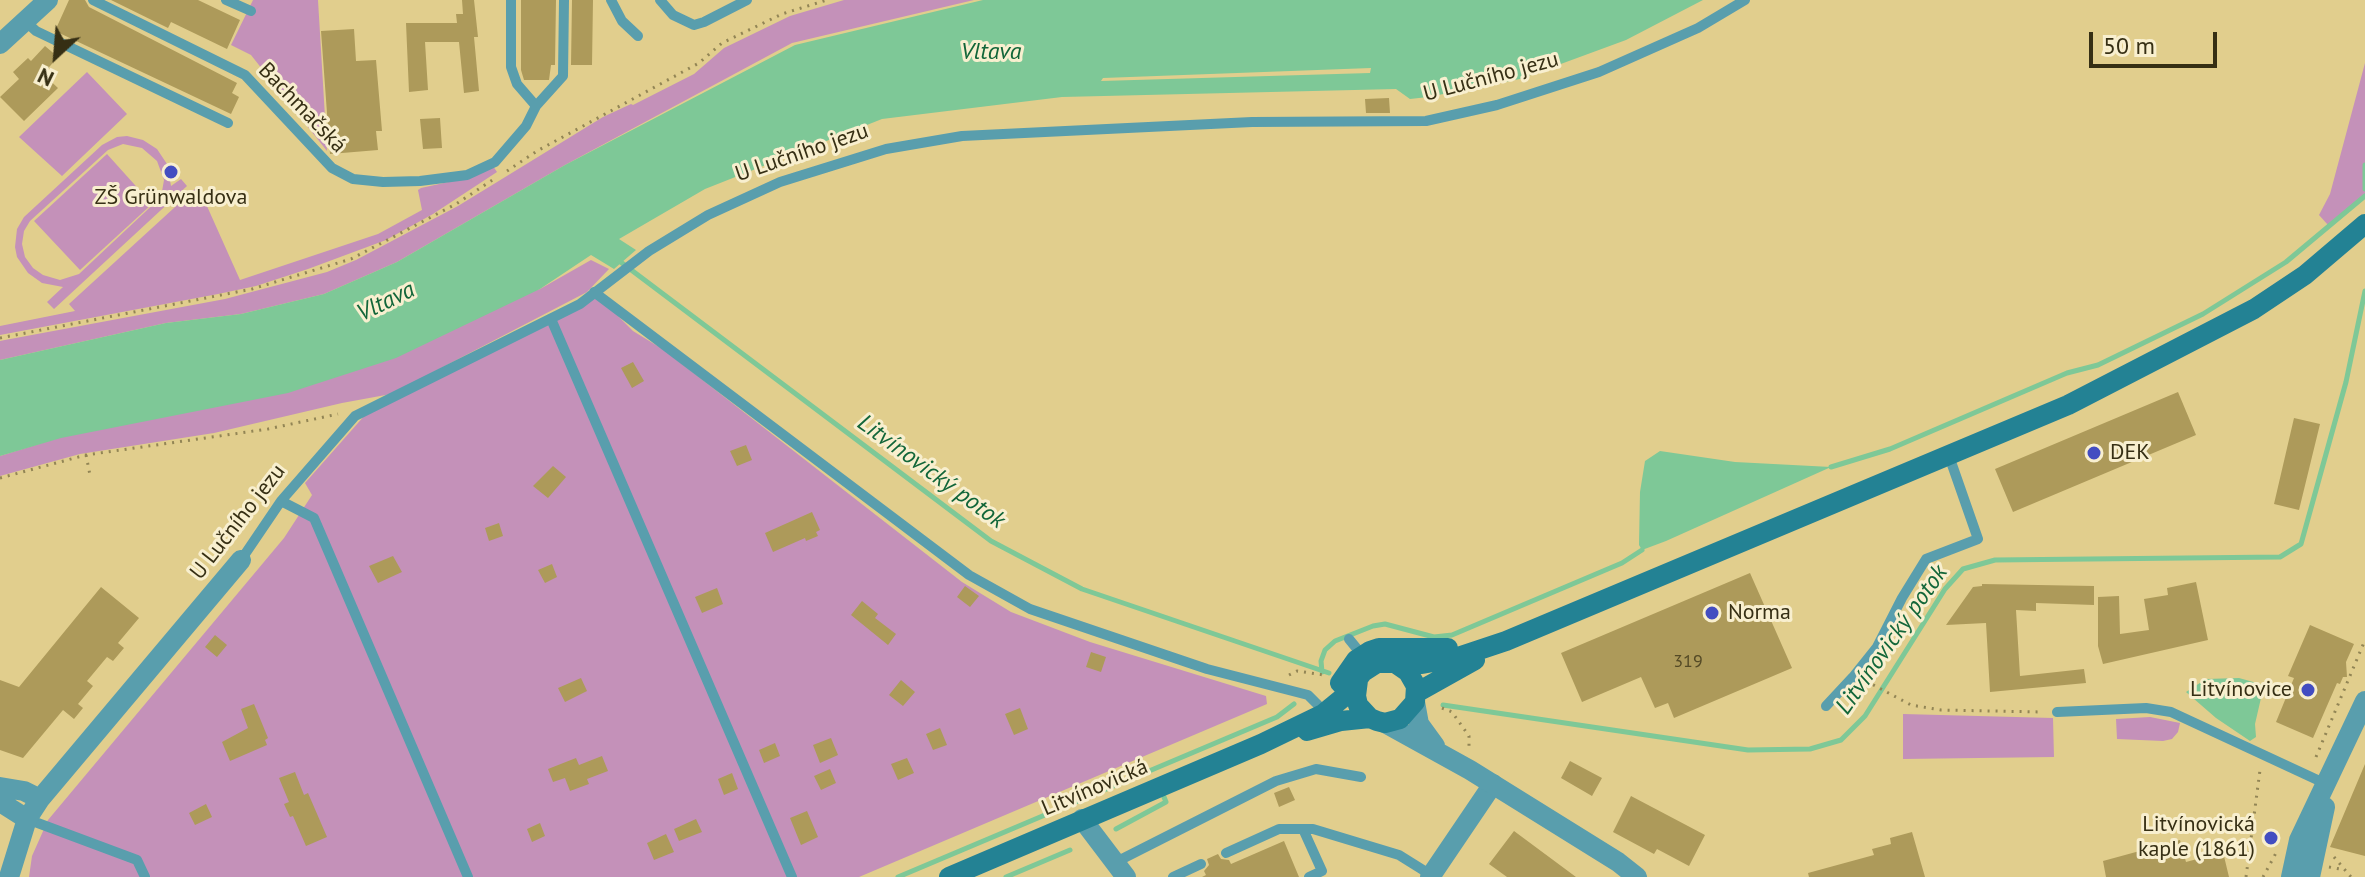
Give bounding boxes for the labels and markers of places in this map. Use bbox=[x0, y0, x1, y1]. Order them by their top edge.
marker: ZŠ Grünwaldova bbox=[162, 163, 180, 181]
place label: ZŠ Grünwaldova bbox=[95, 185, 247, 211]
place label: DEK bbox=[2110, 440, 2150, 466]
marker: DEK bbox=[2085, 444, 2103, 462]
place label: Norma bbox=[1728, 600, 1791, 626]
marker: Norma bbox=[1703, 604, 1721, 622]
place label: Litvínovice bbox=[2190, 677, 2292, 703]
marker: Litvínovice bbox=[2299, 681, 2317, 699]
place label: Litvínovická kaple (1861) bbox=[2138, 812, 2255, 864]
marker: Litvínovická kaple (1861) bbox=[2262, 829, 2280, 847]

